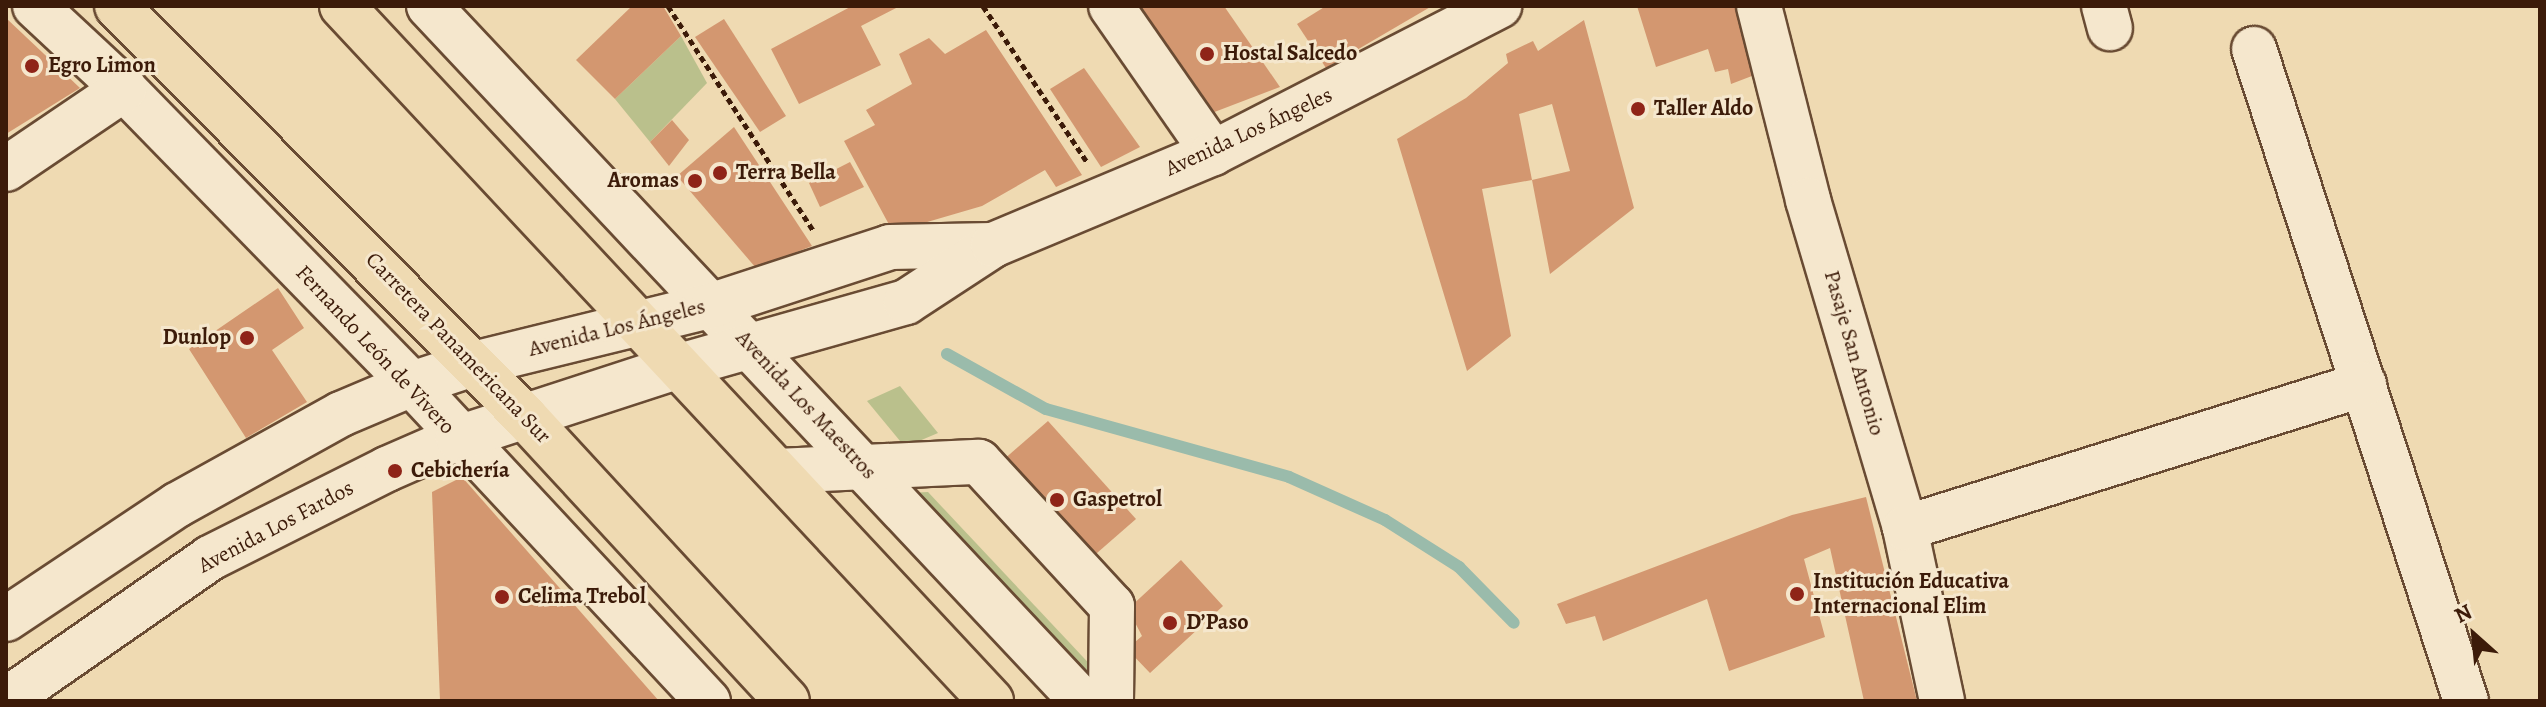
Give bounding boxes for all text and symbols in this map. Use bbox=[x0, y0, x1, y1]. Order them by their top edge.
place label: Hostal Salcedo bbox=[1223, 41, 1357, 67]
marker: Hostal Salcedo bbox=[1198, 45, 1216, 63]
place label: Egro Limon bbox=[48, 53, 156, 79]
marker: Egro Limon bbox=[23, 57, 41, 75]
street label: Avenida Los Ángeles bbox=[1161, 82, 1337, 182]
place label: Taller Aldo bbox=[1654, 96, 1753, 122]
marker: Taller Aldo bbox=[1629, 100, 1647, 118]
place label: Terra Bella bbox=[736, 160, 836, 186]
marker: Terra Bella bbox=[711, 164, 729, 182]
place label: Aromas bbox=[607, 168, 679, 194]
marker: Aromas bbox=[686, 172, 704, 190]
street label: Carretera Panamericana Sur bbox=[360, 247, 556, 449]
street label: Fernando León de Vivero bbox=[290, 260, 460, 440]
street label: Pasaje San Antonio bbox=[1818, 267, 1890, 439]
street label: Avenida Los Ángeles bbox=[526, 293, 708, 363]
place label: Dunlop bbox=[162, 325, 231, 351]
street label: Avenida Los Maestros bbox=[730, 325, 882, 485]
marker: Dunlop bbox=[238, 329, 256, 347]
place label: Cebichería bbox=[411, 458, 510, 484]
marker: Cebichería bbox=[386, 462, 404, 480]
street label: Avenida Los Fardos bbox=[194, 475, 358, 579]
place label: Gaspetrol bbox=[1073, 487, 1162, 513]
marker: Gaspetrol bbox=[1048, 491, 1066, 509]
place label: Institución Educativa Internacional Elim bbox=[1813, 568, 2009, 620]
place label: Celima Trebol bbox=[518, 584, 646, 610]
marker: Institución Educativa Internacional Elim bbox=[1788, 585, 1806, 603]
marker: Celima Trebol bbox=[493, 588, 511, 606]
north arrow bbox=[2434, 595, 2514, 675]
text: N bbox=[2449, 597, 2477, 631]
place label: D’Paso bbox=[1186, 610, 1249, 636]
marker: D’Paso bbox=[1161, 614, 1179, 632]

